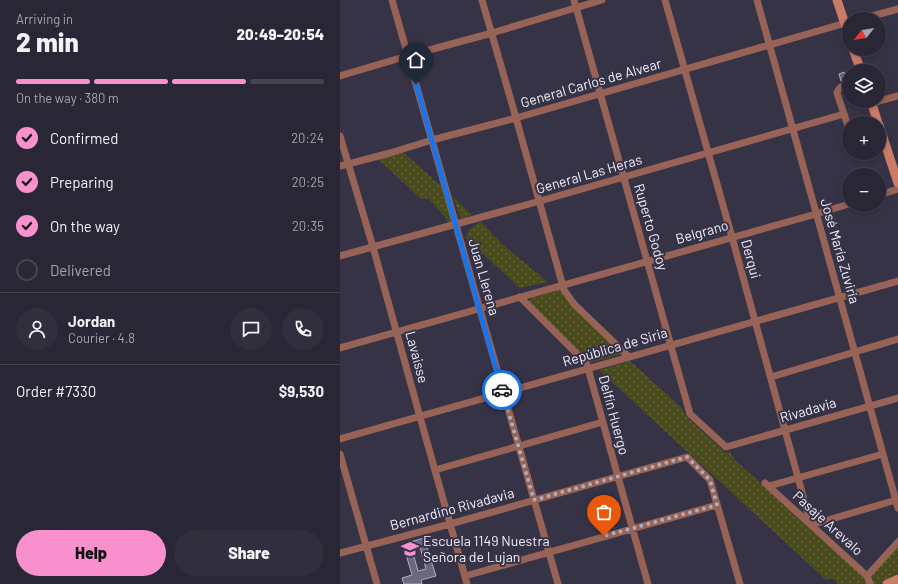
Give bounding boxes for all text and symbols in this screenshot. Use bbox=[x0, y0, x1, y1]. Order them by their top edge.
text: Arriving in bbox=[16, 11, 73, 27]
north arrow bbox=[842, 12, 886, 56]
map controls bbox=[842, 12, 886, 212]
text: 20:49–20:54 bbox=[236, 25, 324, 43]
text: 2 min bbox=[16, 26, 79, 57]
pin bbox=[399, 43, 433, 84]
icon: home bbox=[405, 49, 427, 71]
street label: General Carlos de Alvear bbox=[518, 54, 663, 111]
button: layers bbox=[842, 64, 886, 108]
text: On the way · 380 m bbox=[16, 90, 119, 106]
button: + bbox=[842, 116, 886, 160]
icon: check bbox=[16, 127, 38, 149]
text: Confirmed bbox=[50, 129, 118, 147]
text: 20:24 bbox=[291, 130, 324, 146]
street label: General Las Heras bbox=[534, 150, 644, 197]
button: − bbox=[842, 168, 886, 212]
icon: check bbox=[16, 171, 38, 193]
text: Preparing bbox=[50, 173, 114, 191]
text: 20:25 bbox=[292, 174, 324, 190]
street label: Ruperto Godoy bbox=[631, 182, 672, 273]
street label: José María Zuviría bbox=[817, 196, 864, 305]
icon: check bbox=[16, 215, 38, 237]
street label: Belgrano bbox=[673, 216, 730, 247]
text: On the way bbox=[50, 217, 120, 235]
text: 20:35 bbox=[292, 218, 324, 234]
street label: Juan Llerena bbox=[465, 237, 504, 317]
street label: Derqui bbox=[738, 237, 765, 280]
text: Delivered bbox=[50, 261, 111, 279]
button: person bbox=[16, 308, 58, 350]
button: chat bbox=[230, 308, 272, 350]
button: phone bbox=[282, 308, 324, 350]
text: Jordan bbox=[68, 312, 115, 330]
street label: República de Siria bbox=[560, 323, 669, 370]
street label: Lavaisse bbox=[402, 329, 433, 385]
text: Courier · 4.8 bbox=[68, 330, 135, 346]
courier bbox=[482, 370, 522, 410]
street label: Delfín Huergo bbox=[596, 373, 633, 457]
icon: car bbox=[491, 379, 513, 401]
text: Order #7330 bbox=[16, 382, 96, 400]
text: $9,530 bbox=[279, 382, 324, 400]
street label: Rivadavia bbox=[778, 393, 838, 426]
street label: Bernardino Rivadavia bbox=[388, 484, 516, 533]
street label: Pasaje Arevalo bbox=[790, 487, 867, 558]
pin bbox=[587, 495, 621, 536]
icon: bag bbox=[593, 501, 615, 523]
button: Help bbox=[16, 530, 166, 576]
button: Share bbox=[174, 530, 324, 576]
place label: Escuela 1149 Nuestra Señora de Lujan bbox=[423, 532, 550, 565]
school or university icon: Escuela 1149 Nuestra Señora de Lujan bbox=[400, 539, 420, 559]

